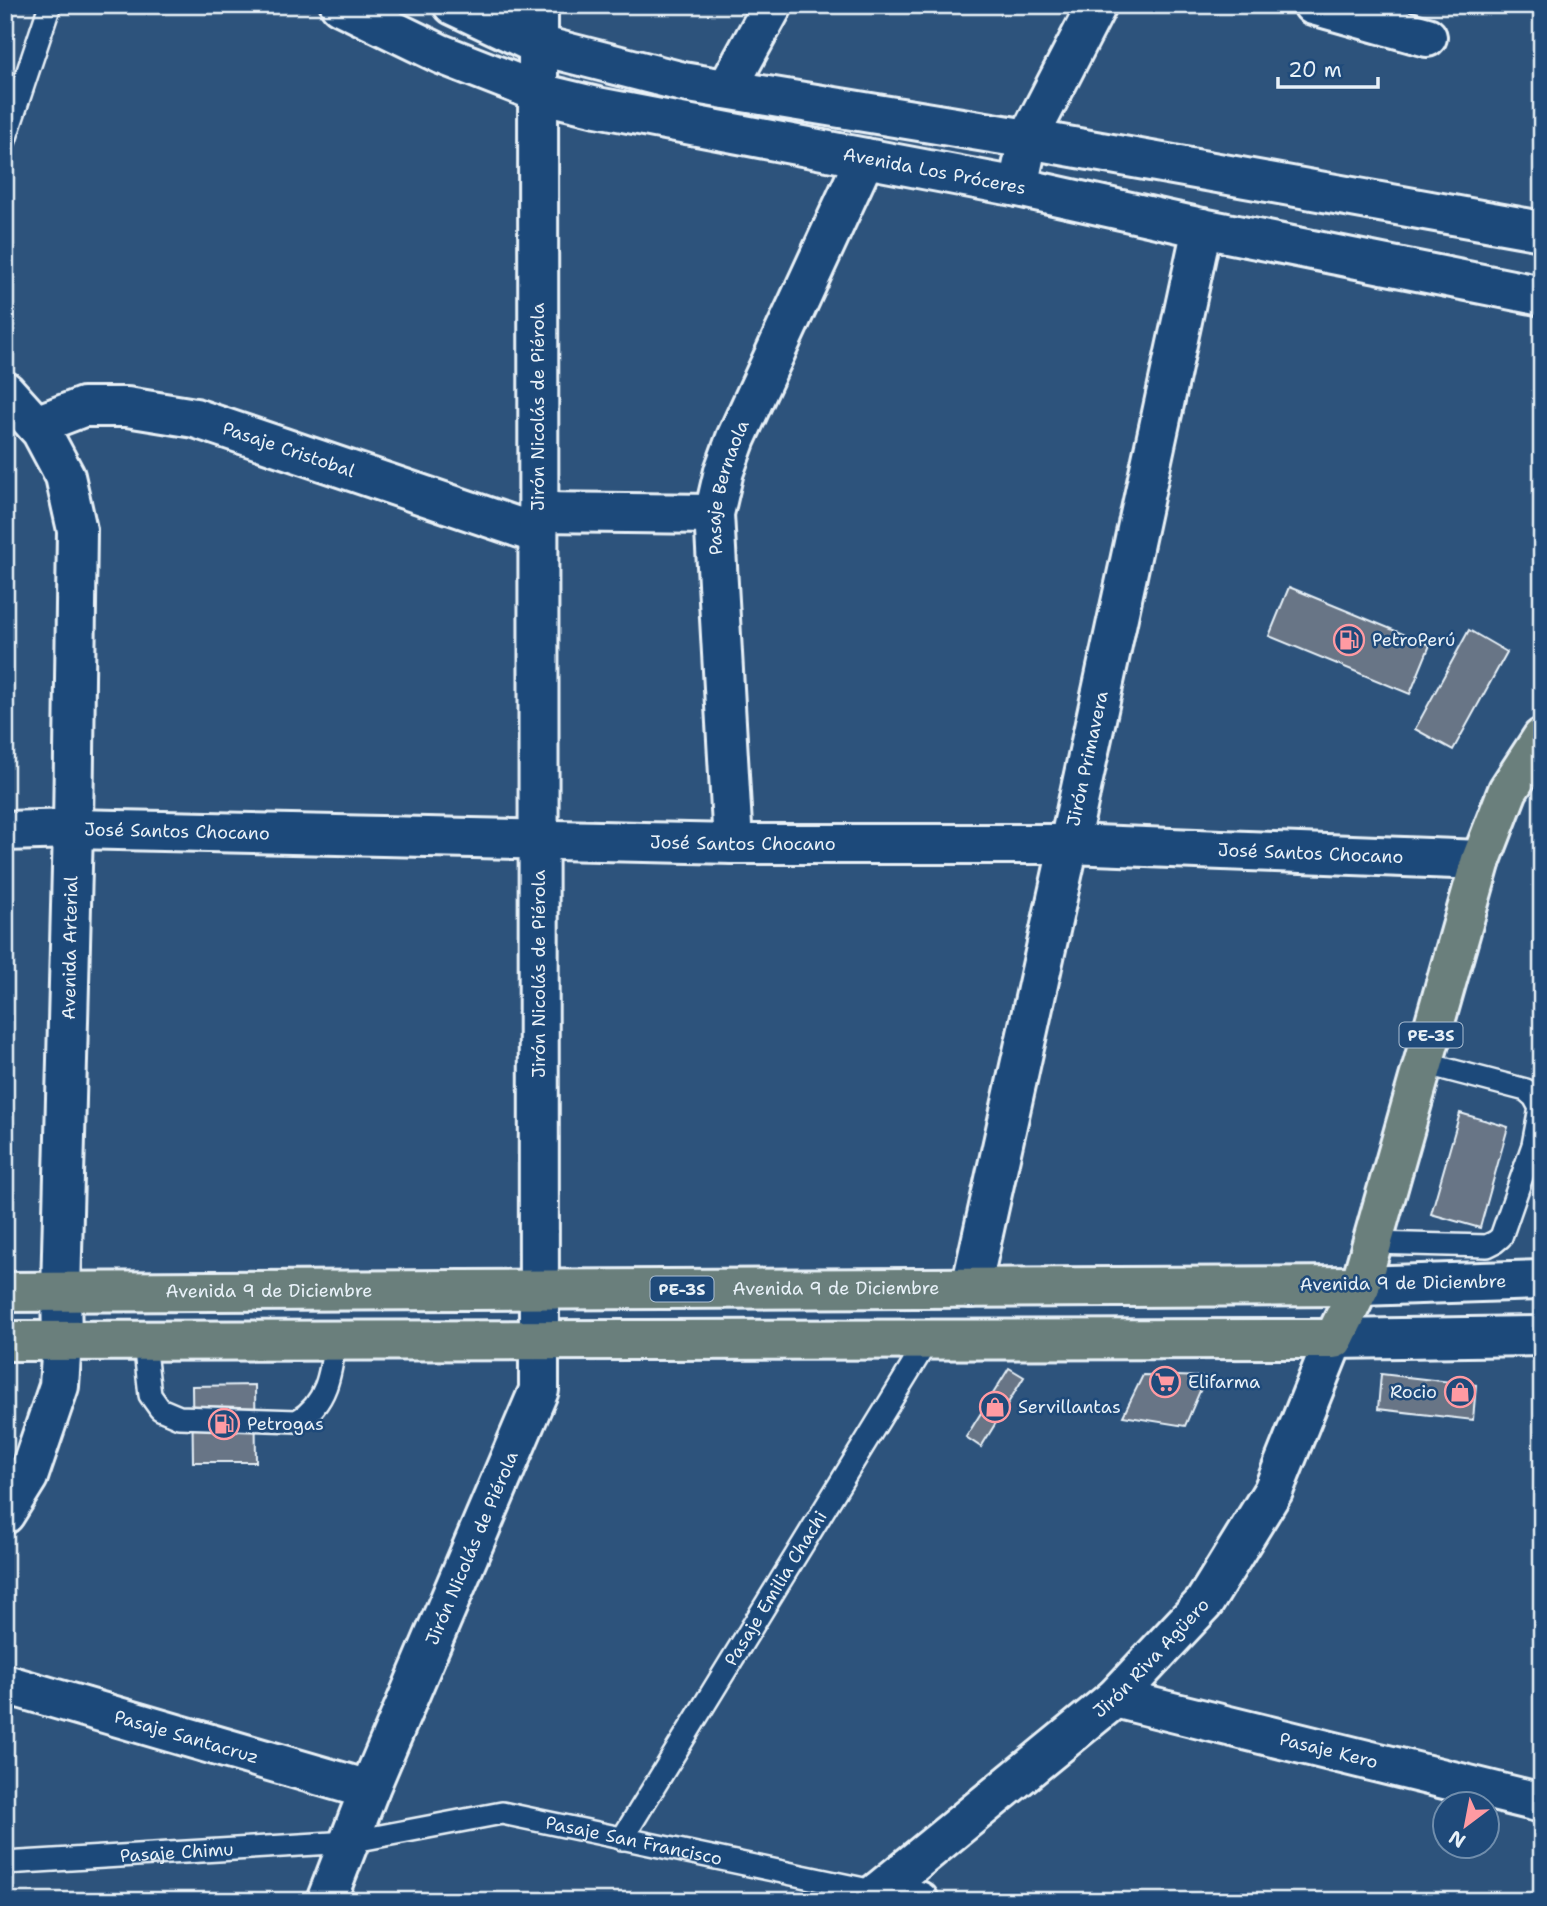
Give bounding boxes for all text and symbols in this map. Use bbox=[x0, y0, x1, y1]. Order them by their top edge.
scale bar bbox=[1278, 46, 1377, 90]
text: 20 m bbox=[1288, 56, 1342, 84]
street label: Avenida Los Próceres bbox=[841, 142, 1028, 200]
street label: Jirón Nicolás de Piérola bbox=[526, 303, 550, 511]
street label: Pasaje Cristobal bbox=[219, 416, 358, 483]
street label: Pasaje Bernaola bbox=[702, 416, 755, 556]
fuel station icon: PetroPerú bbox=[1332, 623, 1366, 657]
place label: PetroPerú bbox=[1372, 628, 1456, 652]
street label: Jirón Primavera bbox=[1061, 689, 1114, 829]
street label: José Santos Chocano bbox=[84, 817, 270, 845]
street label: José Santos Chocano bbox=[650, 830, 836, 856]
street label: José Santos Chocano bbox=[1217, 838, 1404, 869]
street label: Jirón Nicolás de Piérola bbox=[527, 870, 551, 1078]
street label: Avenida Arterial bbox=[57, 875, 83, 1020]
road number: PE-3S bbox=[1400, 1023, 1462, 1048]
street label: Avenida 9 de Diciembre bbox=[1299, 1269, 1507, 1297]
road number: PE-3S bbox=[650, 1276, 714, 1302]
street label: Avenida 9 de Diciembre bbox=[733, 1276, 939, 1301]
street label: Avenida 9 de Diciembre bbox=[166, 1278, 372, 1303]
supermarket icon: Elifarma bbox=[1148, 1365, 1182, 1399]
place label: Elifarma bbox=[1188, 1370, 1260, 1394]
shop icon: Rocio bbox=[1443, 1375, 1477, 1409]
place label: Rocio bbox=[1390, 1380, 1437, 1404]
shop icon: Servillantas bbox=[978, 1390, 1012, 1424]
place label: Servillantas bbox=[1018, 1395, 1121, 1419]
fuel station icon: Petrogas bbox=[207, 1407, 241, 1441]
place label: Petrogas bbox=[247, 1412, 324, 1436]
street label: Jirón Nicolás de Piérola bbox=[420, 1447, 524, 1649]
street label: Pasaje Emilia Chachi bbox=[719, 1506, 832, 1670]
street label: Jirón Riva Agüero bbox=[1088, 1593, 1215, 1723]
street label: Pasaje Santacruz bbox=[111, 1704, 262, 1769]
street label: Pasaje Kero bbox=[1277, 1727, 1380, 1774]
north arrow bbox=[1432, 1790, 1502, 1860]
street label: Pasaje San Francisco bbox=[543, 1810, 724, 1871]
text: N bbox=[1444, 1824, 1470, 1854]
street label: Pasaje Chimu bbox=[119, 1837, 234, 1868]

